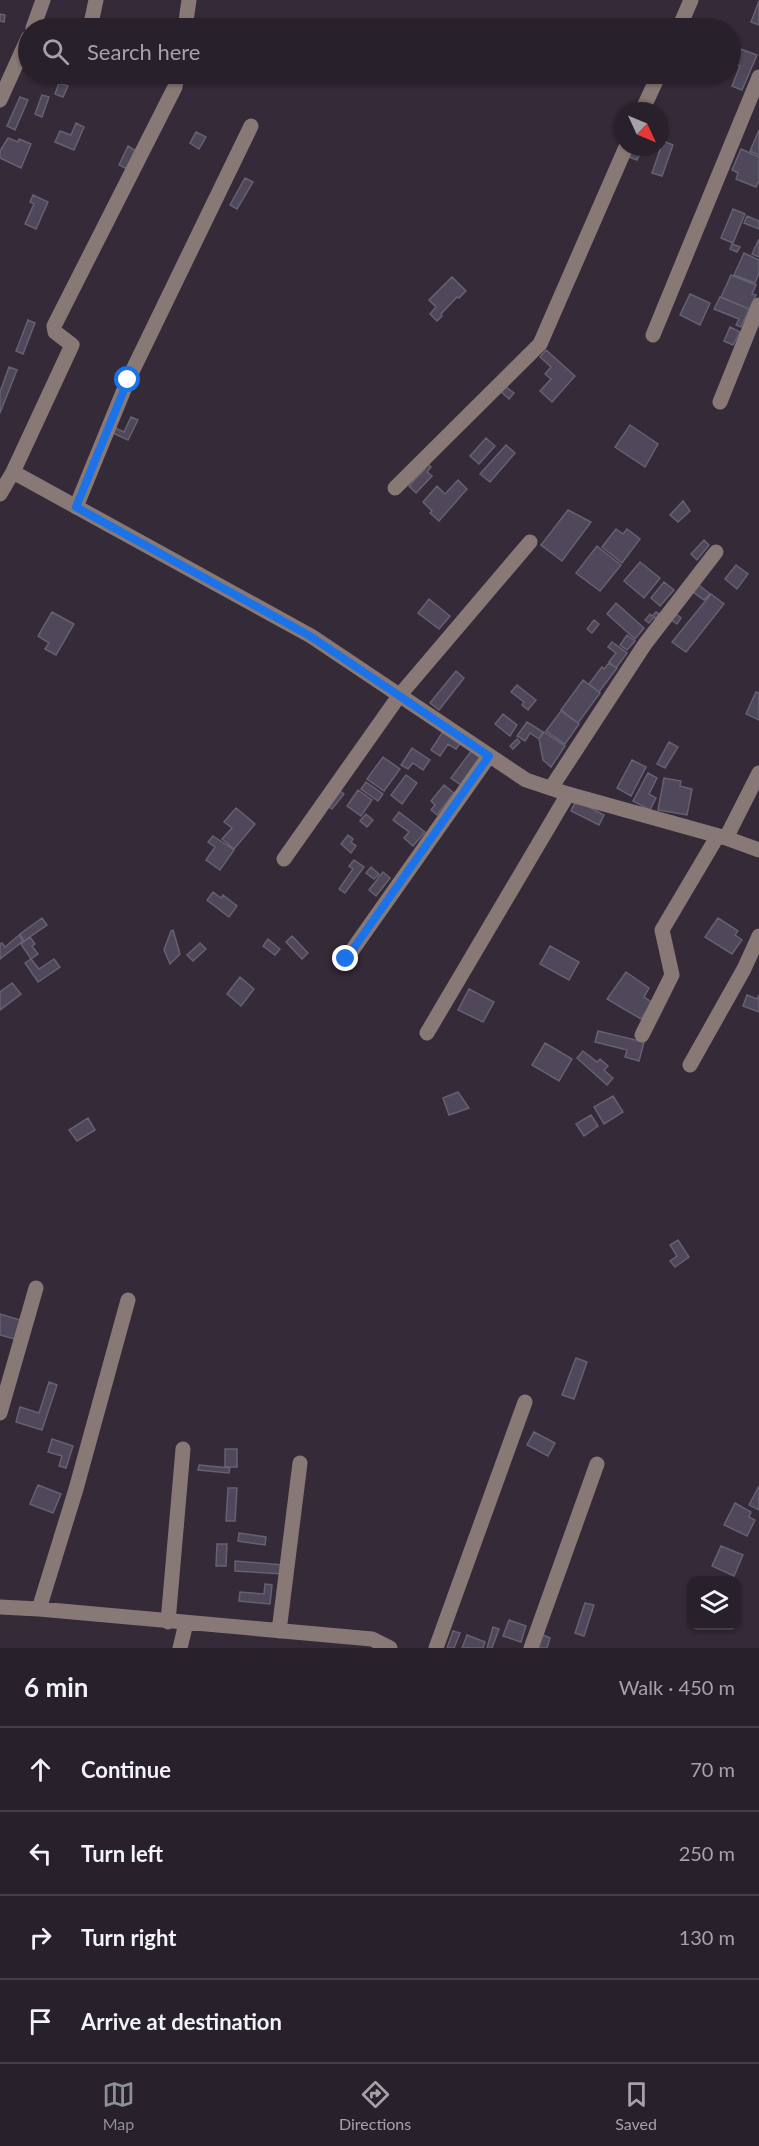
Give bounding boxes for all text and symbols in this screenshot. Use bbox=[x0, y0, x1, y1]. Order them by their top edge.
search box bbox=[18, 18, 741, 84]
icon: search bbox=[39, 35, 72, 68]
text: Search here bbox=[87, 38, 200, 65]
north arrow bbox=[615, 102, 669, 156]
route start bbox=[114, 366, 140, 392]
route end bbox=[332, 945, 358, 971]
map controls bbox=[687, 1576, 741, 1630]
button: layers bbox=[687, 1576, 741, 1630]
text: 6 min bbox=[24, 1671, 88, 1703]
text: Walk · 450 m bbox=[619, 1675, 735, 1699]
icon: ahead bbox=[24, 1753, 57, 1786]
text: Continue bbox=[81, 1756, 171, 1783]
text: 70 m bbox=[690, 1757, 735, 1781]
icon: left bbox=[24, 1837, 57, 1870]
text: Turn left bbox=[81, 1840, 163, 1867]
text: 250 m bbox=[679, 1841, 735, 1865]
icon: right bbox=[24, 1921, 57, 1954]
text: Turn right bbox=[81, 1924, 176, 1951]
text: 130 m bbox=[679, 1925, 735, 1949]
icon: arrive bbox=[24, 2005, 57, 2038]
text: Arrive at destination bbox=[81, 2008, 282, 2035]
tab: Map bbox=[102, 2078, 135, 2133]
tab: Directions bbox=[339, 2078, 411, 2133]
tab: Saved bbox=[615, 2078, 657, 2133]

